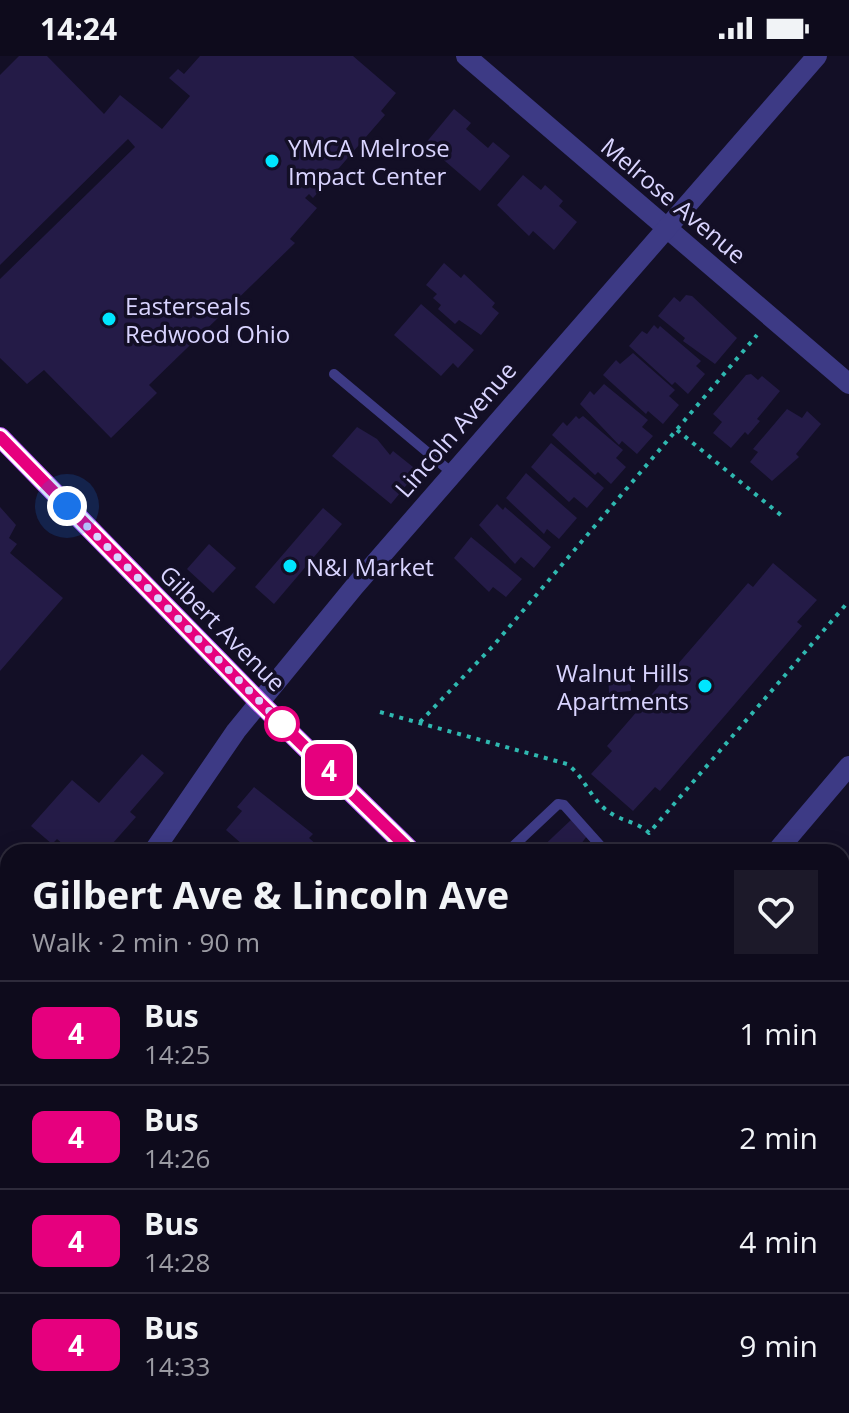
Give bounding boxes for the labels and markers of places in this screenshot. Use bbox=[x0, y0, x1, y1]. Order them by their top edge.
place label: YMCA Melrose Impact Center bbox=[288, 131, 450, 192]
marker: YMCA Melrose Impact Center bbox=[263, 152, 281, 170]
place label: Easterseals Redwood Ohio bbox=[125, 289, 290, 350]
marker: Easterseals Redwood Ohio bbox=[100, 310, 118, 328]
place label: N&I Market bbox=[306, 550, 434, 583]
marker: N&I Market bbox=[281, 557, 299, 575]
place label: Walnut Hills Apartments bbox=[556, 656, 689, 717]
marker: Walnut Hills Apartments bbox=[696, 677, 714, 695]
unlabelled marker bbox=[265, 707, 299, 741]

